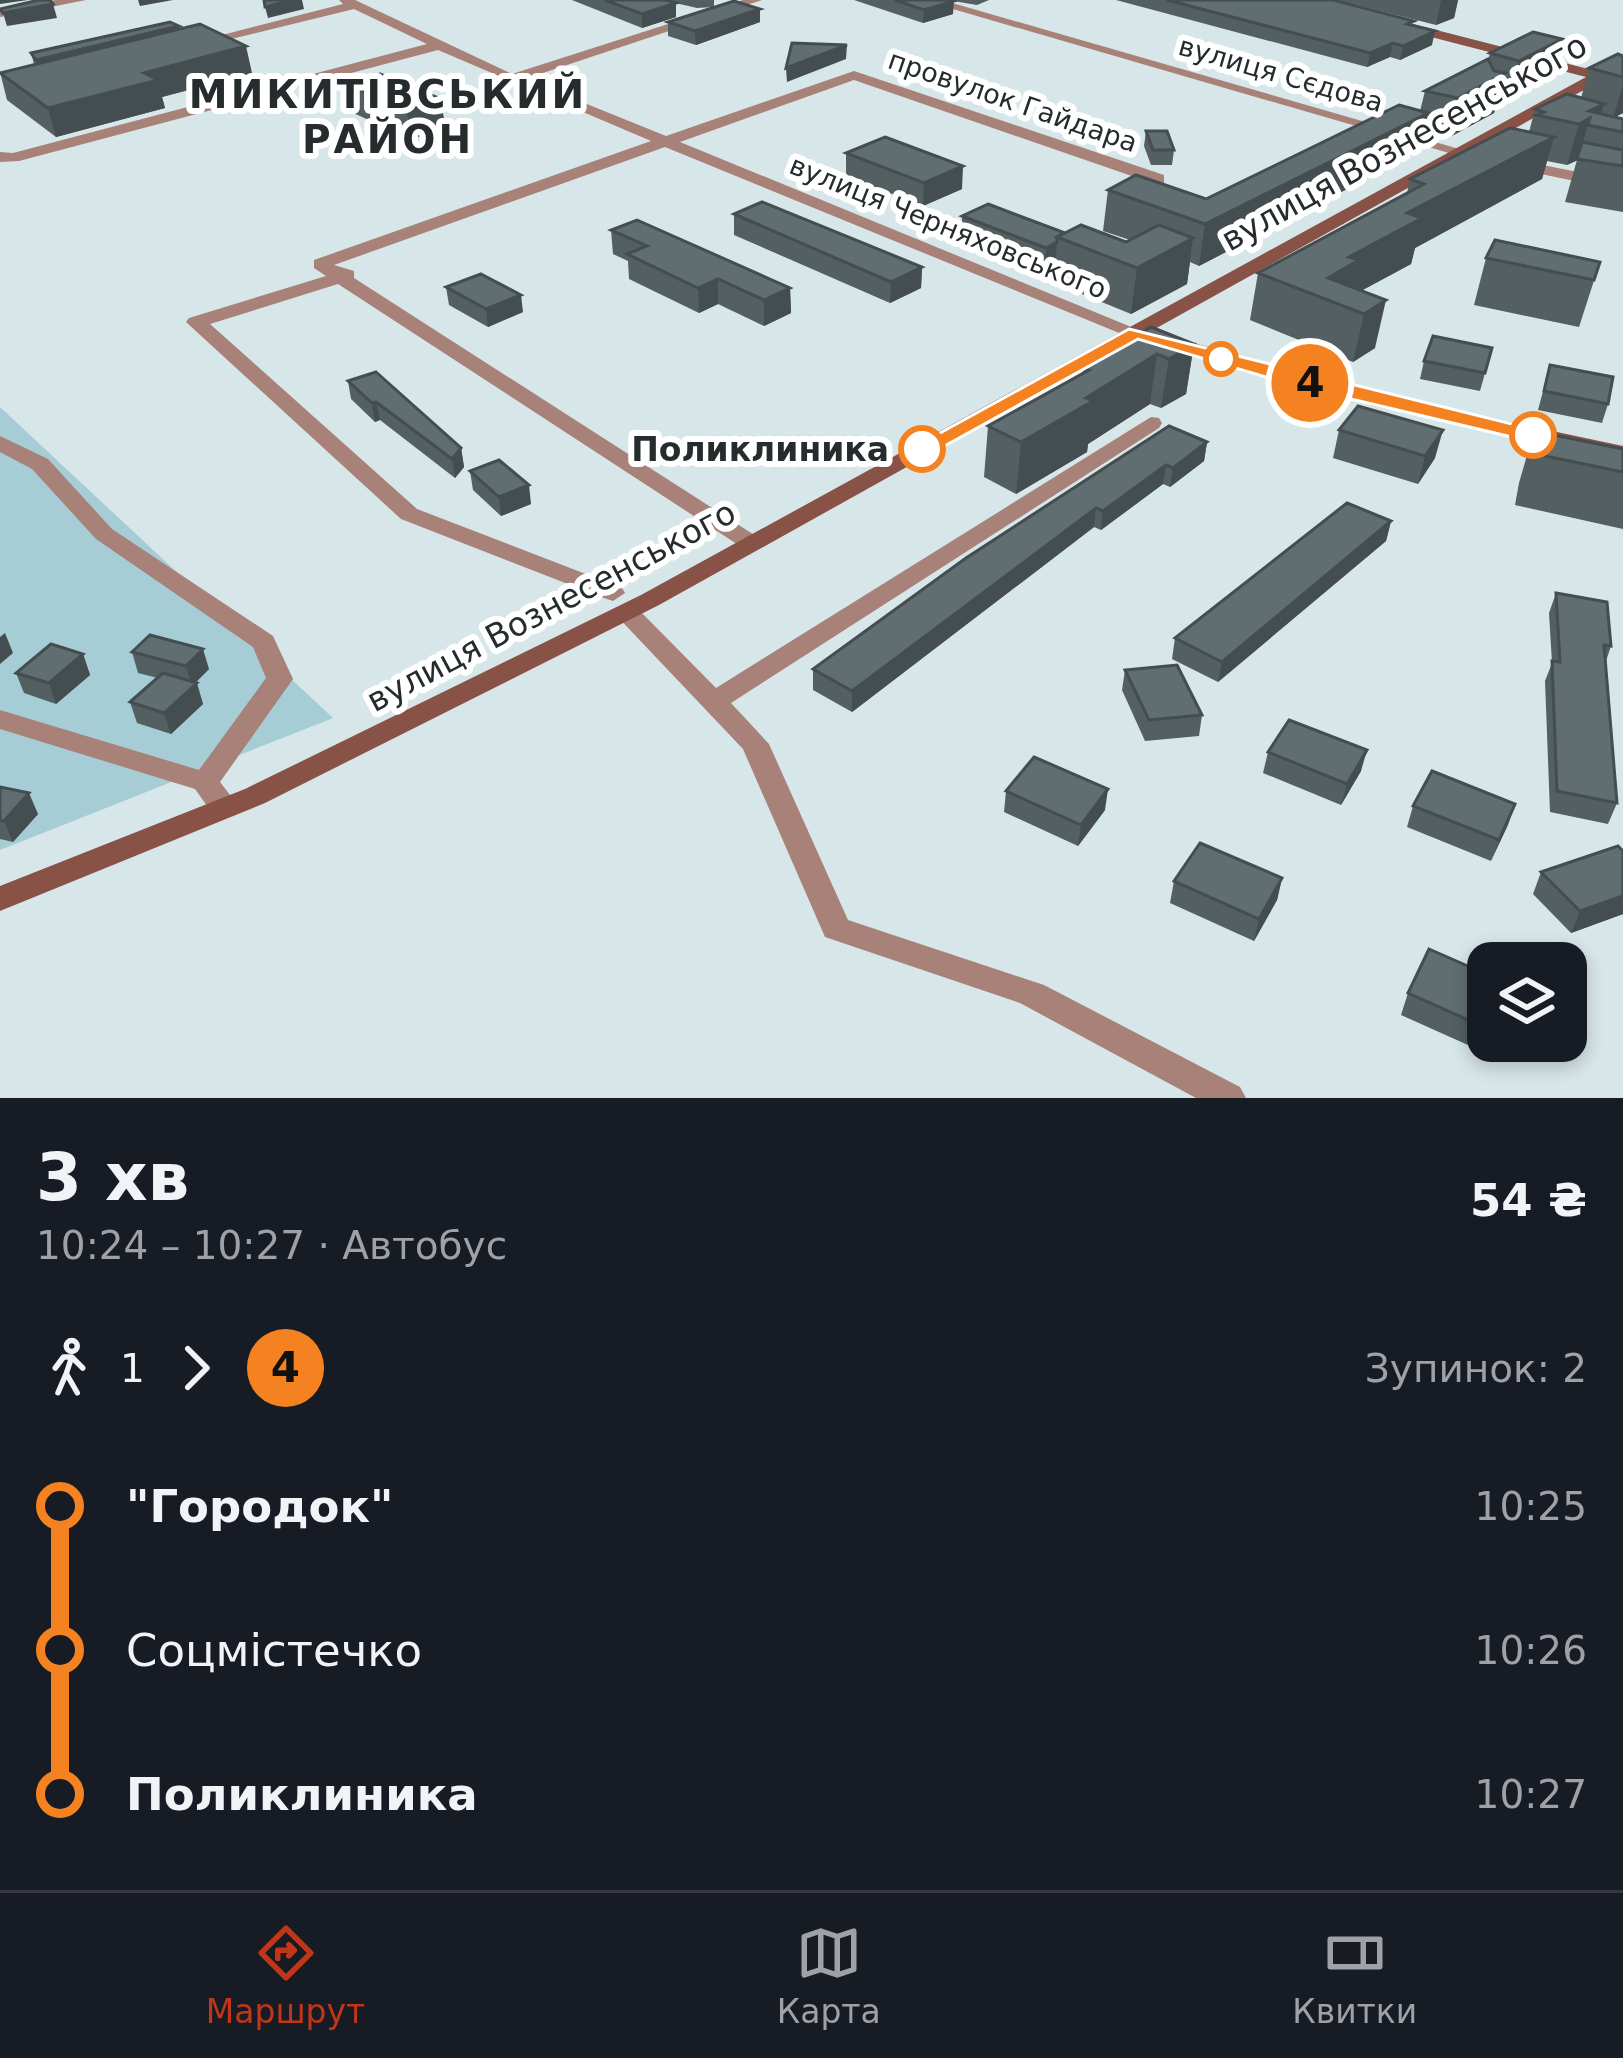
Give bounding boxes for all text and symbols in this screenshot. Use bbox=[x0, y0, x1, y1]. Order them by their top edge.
street label: вулиця Вознесенського bbox=[1214, 25, 1594, 259]
street label: вулиця Сєдова bbox=[1175, 30, 1387, 118]
street label: провулок Гайдара bbox=[884, 44, 1142, 158]
district label: МИКИТІВСЬКИЙ РАЙОН bbox=[189, 71, 587, 162]
street label: вулиця Черняховського bbox=[785, 149, 1111, 305]
unlabelled marker bbox=[1205, 343, 1237, 375]
line badge: 4 bbox=[1271, 344, 1349, 422]
text: 4 bbox=[1295, 358, 1325, 407]
unlabelled marker bbox=[1511, 413, 1555, 457]
marker: Поликлиника bbox=[900, 427, 944, 471]
place label: Поликлиника bbox=[631, 430, 889, 469]
street label: вулиця Вознесенського bbox=[360, 492, 742, 720]
map controls bbox=[1467, 942, 1587, 1062]
button: layers bbox=[1467, 942, 1587, 1062]
text: 3 хв bbox=[36, 1139, 189, 1216]
text: 54 ₴ bbox=[1470, 1174, 1587, 1227]
text: 10:24 – 10:27 · Автобус bbox=[36, 1223, 507, 1268]
icon: walk bbox=[36, 1335, 102, 1401]
icon: forward bbox=[163, 1335, 229, 1401]
text: 4 bbox=[271, 1343, 300, 1392]
text: 1 bbox=[120, 1346, 145, 1391]
text: Зупинок: 2 bbox=[1365, 1346, 1587, 1391]
text: "Городок" bbox=[126, 1480, 393, 1533]
text: 10:25 bbox=[1475, 1484, 1587, 1529]
text: Соцмістечко bbox=[126, 1624, 422, 1677]
text: 10:26 bbox=[1475, 1628, 1587, 1673]
text: Поликлиника bbox=[126, 1768, 478, 1821]
text: 10:27 bbox=[1475, 1772, 1587, 1817]
tab: Маршрут bbox=[206, 1920, 365, 2031]
tab: Карта bbox=[777, 1920, 881, 2031]
tab: Квитки bbox=[1292, 1920, 1417, 2031]

